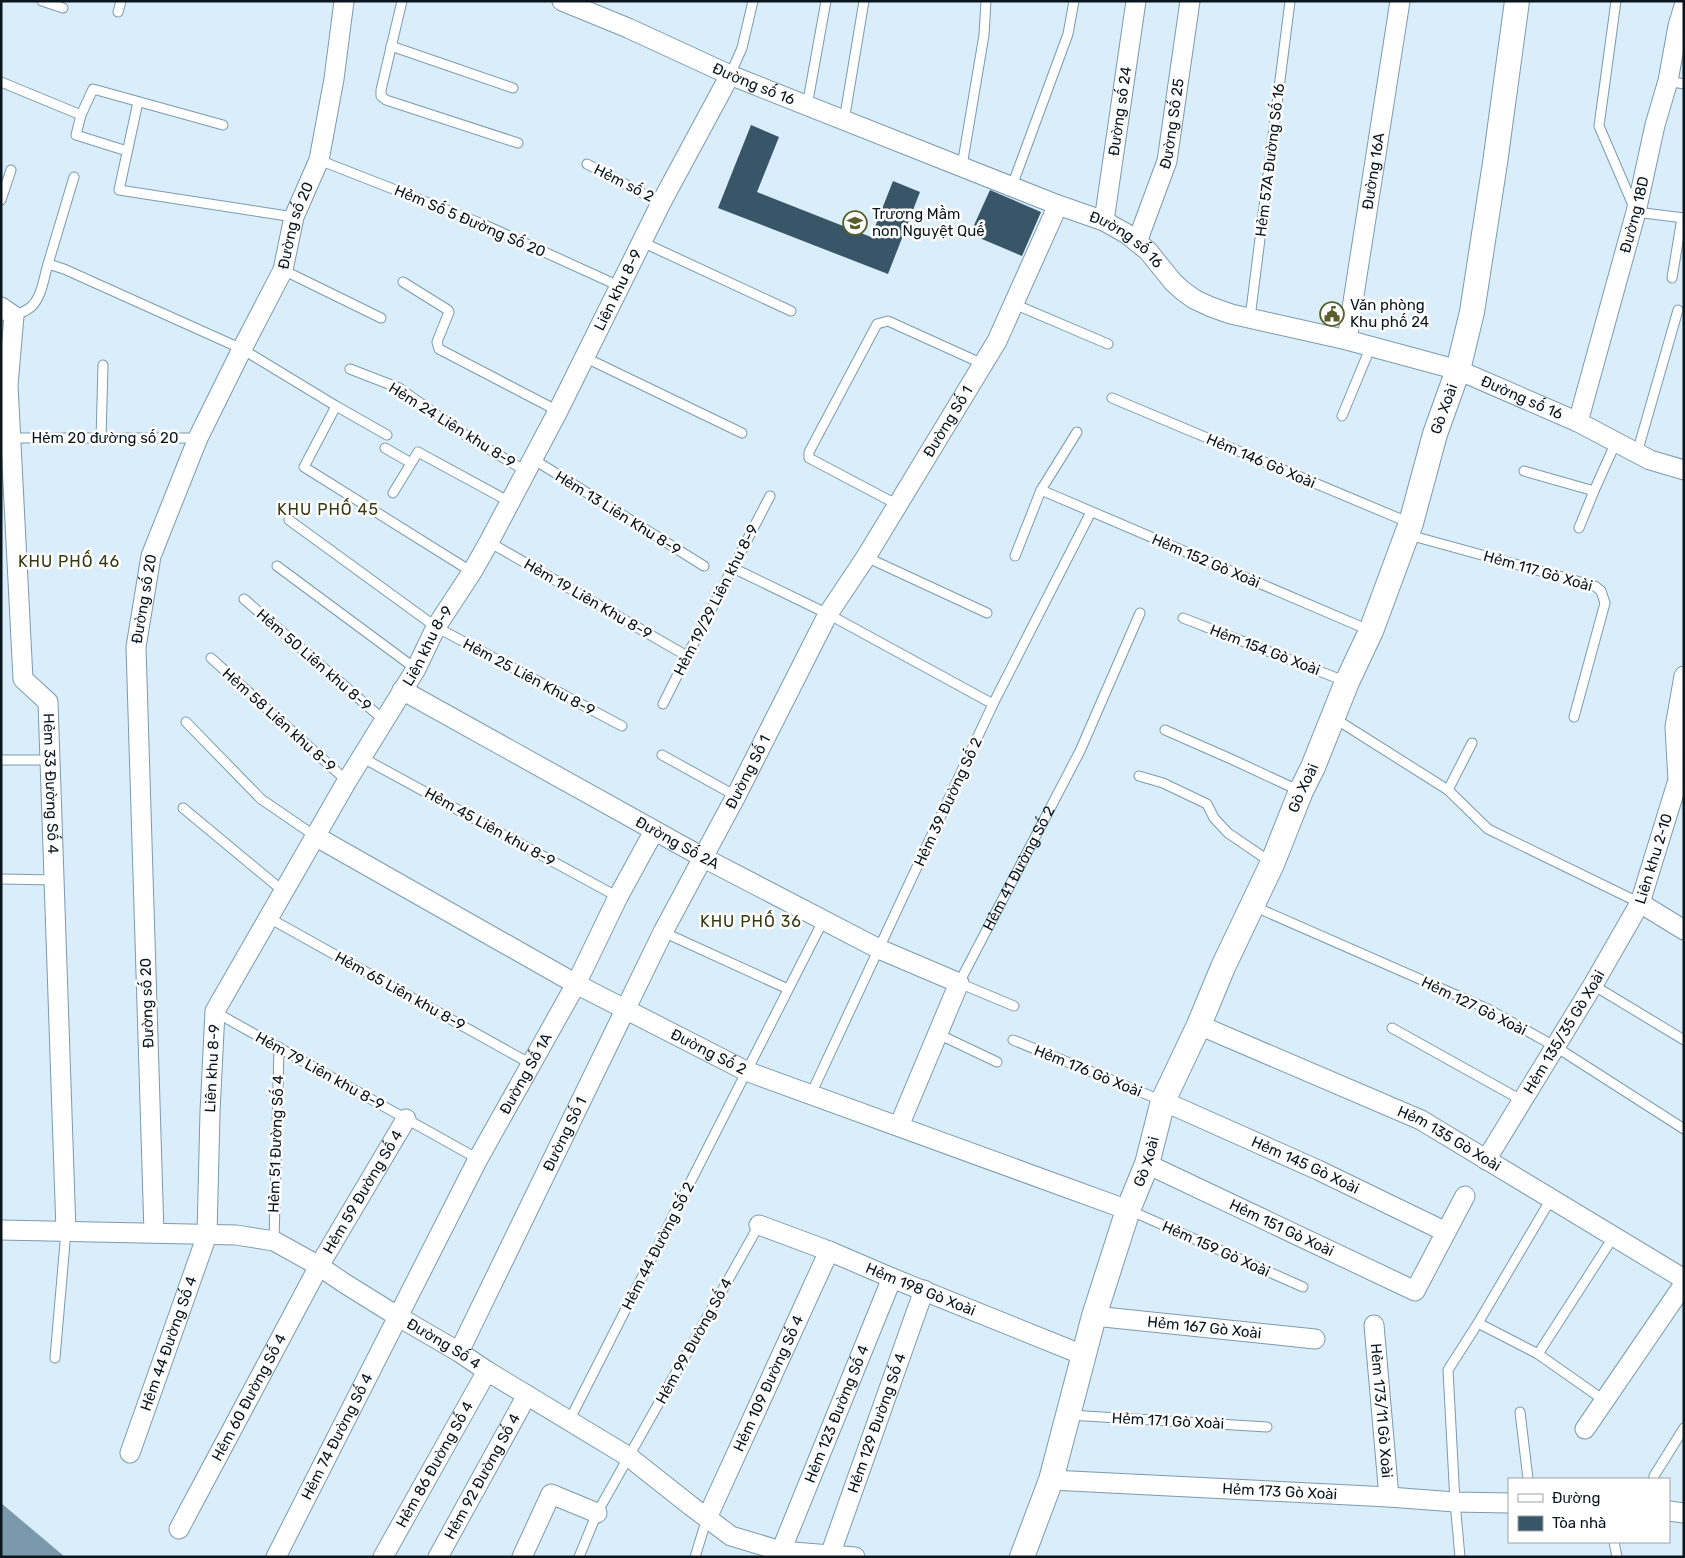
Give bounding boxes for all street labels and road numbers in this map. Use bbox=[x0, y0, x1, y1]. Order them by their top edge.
street label: Đường số 16 bbox=[710, 59, 798, 109]
street label: Đường số 24 bbox=[1105, 65, 1135, 157]
street label: Đường Số 25 bbox=[1156, 77, 1188, 172]
street label: Hẻm 57A Đường Số 16 bbox=[1251, 82, 1288, 238]
street label: Đường 16A bbox=[1359, 131, 1388, 211]
street label: Hẻm số 2 bbox=[591, 160, 657, 206]
street label: Đường 18D bbox=[1616, 175, 1653, 255]
street label: Đường số 20 bbox=[274, 179, 317, 271]
street label: Hẻm Số 5 Đường Số 20 bbox=[392, 181, 548, 261]
street label: Đường số 16 bbox=[1087, 208, 1167, 272]
street label: Liên khu 8-9 bbox=[590, 246, 646, 334]
street label: Đường số 16 bbox=[1478, 372, 1566, 423]
street label: Hẻm 24 Liên khu 8-9 bbox=[385, 379, 519, 471]
street label: Gò Xoài bbox=[1427, 381, 1461, 437]
street label: Đường Số 1 bbox=[920, 383, 977, 461]
street label: Hẻm 20 đường số 20 bbox=[32, 429, 178, 447]
street label: Hẻm 146 Gò Xoài bbox=[1204, 430, 1318, 492]
street label: Hẻm 13 Liên Khu 8-9 bbox=[552, 467, 684, 559]
street label: Hẻm 19/29 Liên khu 8-9 bbox=[670, 521, 762, 679]
street label: Hẻm 152 Gò Xoài bbox=[1149, 530, 1263, 592]
street label: Hẻm 117 Gò Xoài bbox=[1481, 547, 1595, 595]
street label: Đường số 20 bbox=[128, 553, 160, 645]
street label: Hẻm 19 Liên Khu 8-9 bbox=[521, 555, 655, 643]
street label: Liên khu 8-9 bbox=[399, 602, 457, 689]
street label: Hẻm 50 Liên khu 8-9 bbox=[253, 605, 375, 715]
street label: Hẻm 154 Gò Xoài bbox=[1207, 621, 1323, 679]
street label: Hẻm 25 Liên Khu 8-9 bbox=[460, 635, 598, 720]
street label: Hẻm 58 Liên khu 8-9 bbox=[219, 664, 340, 776]
street label: Hẻm 33 Đường Số 4 bbox=[39, 713, 62, 854]
street label: Đường Số 1 bbox=[722, 732, 774, 812]
street label: Hẻm 39 Đường Số 2 bbox=[910, 734, 986, 869]
street label: Gò Xoài bbox=[1284, 761, 1322, 815]
street label: Hẻm 45 Liên khu 8-9 bbox=[422, 784, 558, 870]
street label: Hẻm 41 Đường Số 2 bbox=[979, 803, 1059, 934]
street label: Liên khu 2-10 bbox=[1631, 811, 1676, 906]
street label: Đường Số 2A bbox=[632, 813, 722, 873]
street label: Hẻm 65 Liên khu 8-9 bbox=[332, 948, 468, 1034]
street label: Đường số 20 bbox=[136, 958, 158, 1048]
street label: Hẻm 135/35 Gò Xoài bbox=[1520, 967, 1609, 1097]
street label: Hẻm 127 Gò Xoài bbox=[1418, 973, 1530, 1039]
street label: Liên khu 8-9 bbox=[201, 1024, 223, 1113]
street label: Đường Số 2 bbox=[668, 1025, 750, 1079]
street label: Hẻm 79 Liên khu 8-9 bbox=[252, 1028, 388, 1114]
street label: Đường Số 1A bbox=[496, 1030, 556, 1118]
street label: Hẻm 176 Gò Xoài bbox=[1032, 1041, 1144, 1101]
street label: Hẻm 51 Đường Số 4 bbox=[264, 1075, 287, 1213]
street label: Đường Số 1 bbox=[539, 1094, 590, 1174]
street label: Hẻm 135 Gò Xoài bbox=[1395, 1102, 1504, 1175]
street label: Hẻm 59 Đường Số 4 bbox=[319, 1127, 406, 1257]
street label: Hẻm 145 Gò Xoài bbox=[1249, 1132, 1362, 1198]
street label: Gò Xoài bbox=[1130, 1134, 1163, 1190]
street label: Hẻm 44 Đường Số 2 bbox=[618, 1179, 698, 1313]
street label: Hẻm 151 Gò Xoài bbox=[1226, 1195, 1337, 1260]
street label: Hẻm 159 Gò Xoài bbox=[1159, 1217, 1273, 1281]
street label: Hẻm 198 Gò Xoài bbox=[863, 1259, 978, 1320]
street label: Hẻm 44 Đường Số 4 bbox=[137, 1274, 201, 1413]
street label: Hẻm 99 Đường Số 4 bbox=[652, 1275, 736, 1407]
street label: Hẻm 109 Đường Số 4 bbox=[730, 1312, 807, 1454]
street label: Hẻm 167 Gò Xoài bbox=[1146, 1313, 1262, 1342]
street label: Đường Số 4 bbox=[404, 1315, 484, 1373]
street label: Hẻm 60 Đường Số 4 bbox=[208, 1331, 290, 1464]
street label: Hẻm 123 Đường Số 4 bbox=[801, 1342, 873, 1485]
street label: Hẻm 173/11 Gò Xoài bbox=[1367, 1343, 1396, 1479]
street label: Hẻm 129 Đường Số 4 bbox=[844, 1351, 910, 1495]
street label: Hẻm 74 Đường Số 4 bbox=[298, 1370, 377, 1503]
street label: Hẻm 86 Đường Số 4 bbox=[392, 1398, 477, 1531]
street label: Hẻm 171 Gò Xoài bbox=[1111, 1409, 1225, 1433]
street label: Hẻm 92 Đường Số 4 bbox=[441, 1410, 524, 1542]
street label: Hẻm 173 Gò Xoài bbox=[1222, 1480, 1338, 1503]

